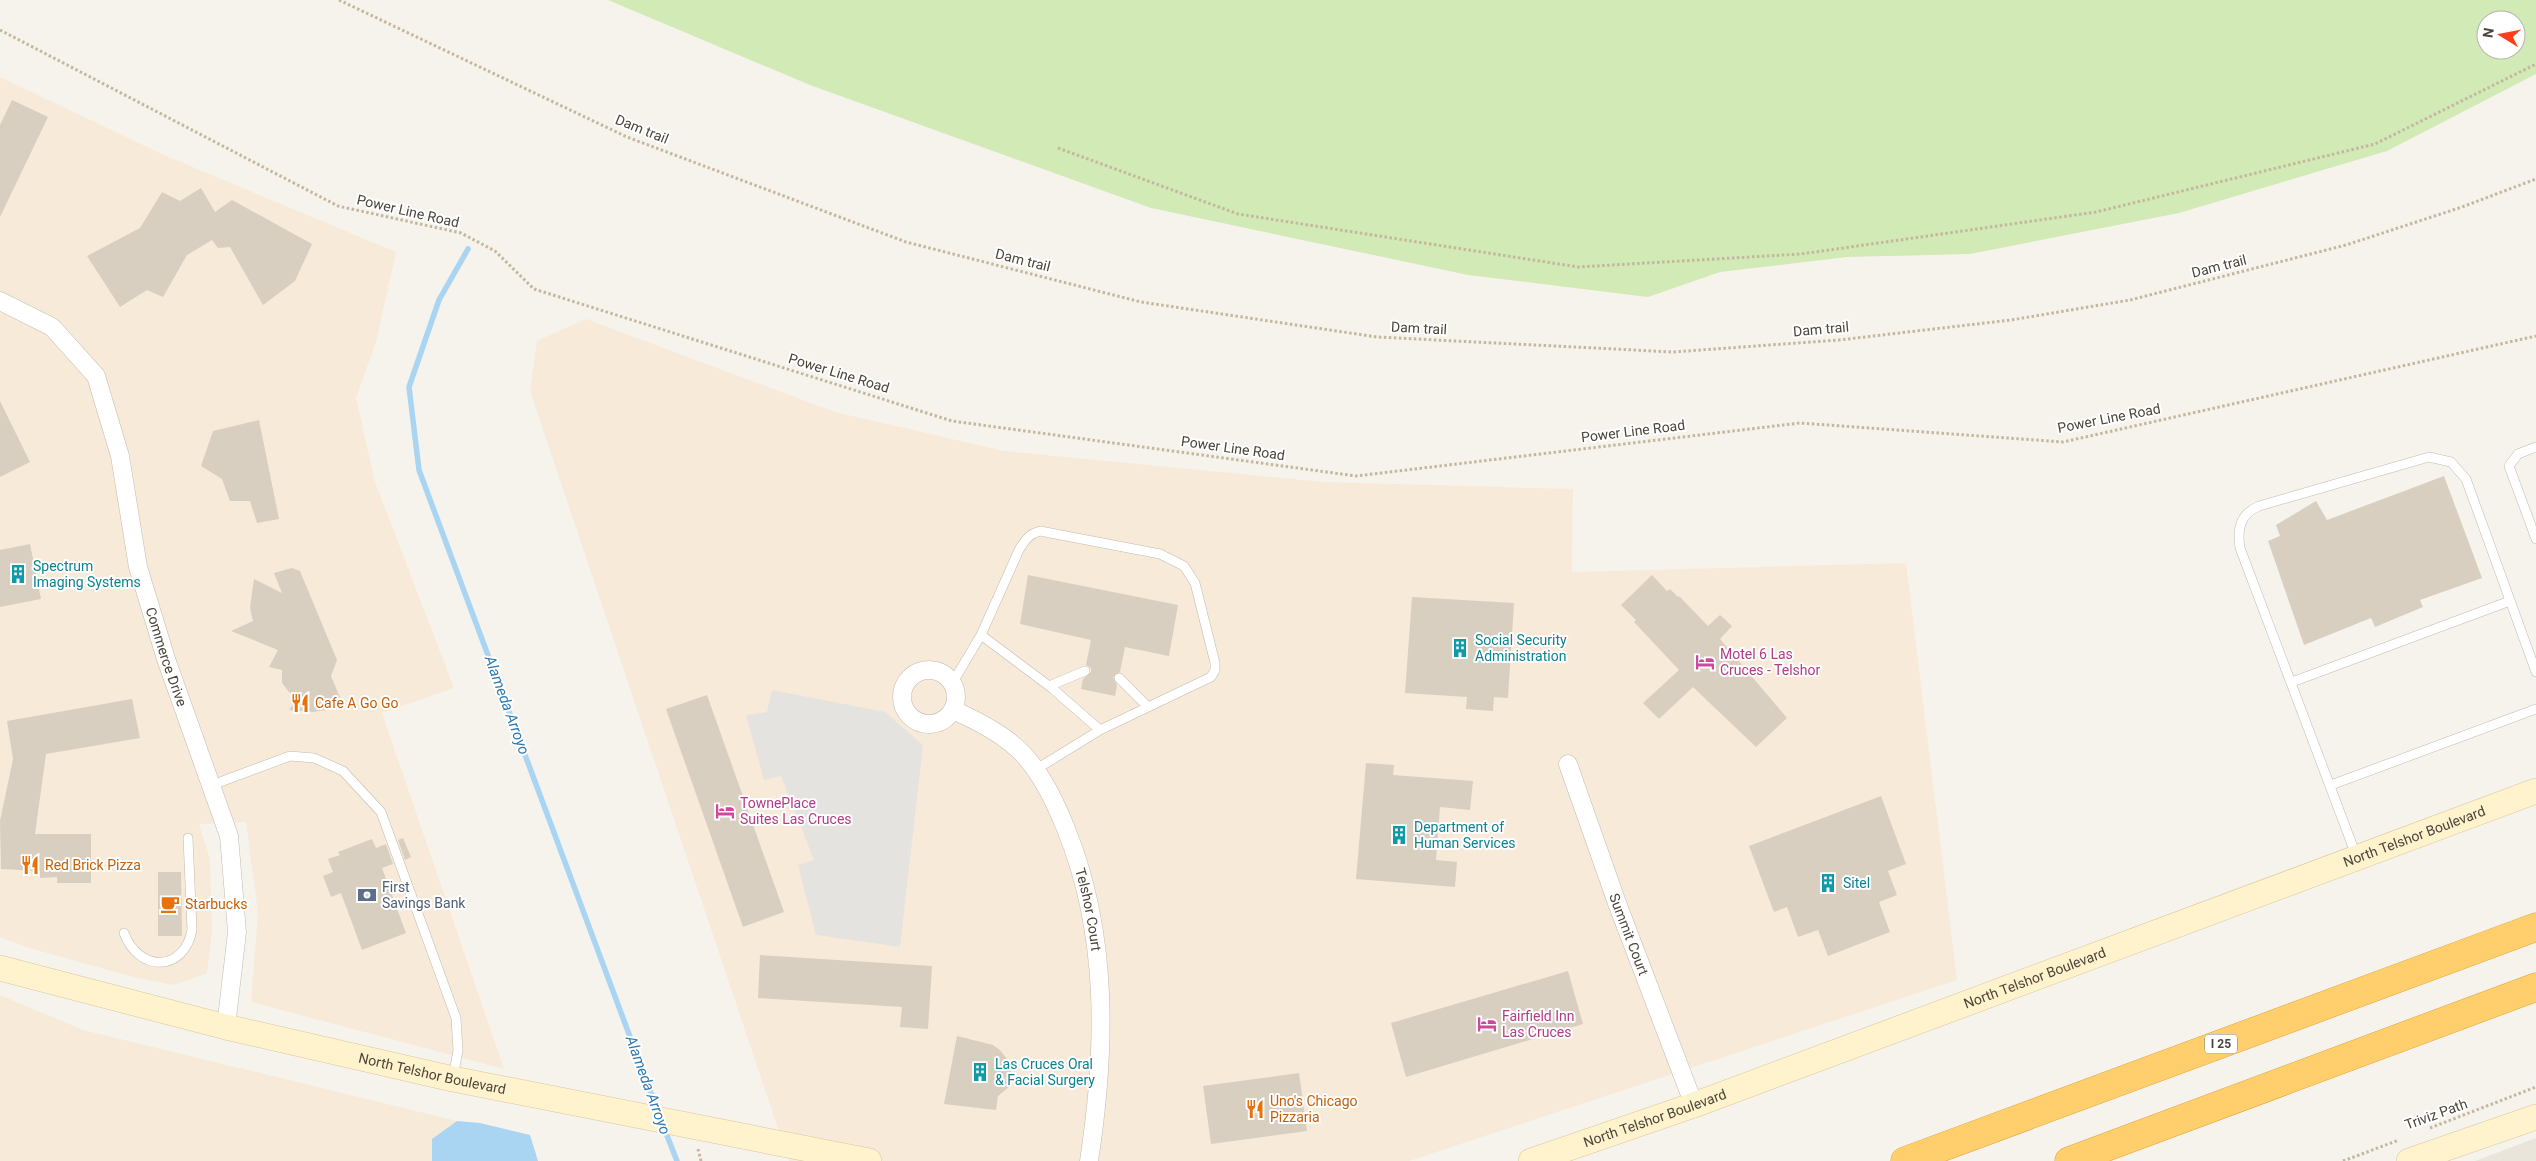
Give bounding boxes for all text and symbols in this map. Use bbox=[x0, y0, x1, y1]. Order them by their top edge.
north arrow bbox=[2476, 10, 2526, 60]
text: N bbox=[2479, 26, 2497, 39]
street label: Dam trail bbox=[613, 111, 671, 147]
street label: Power Line Road bbox=[355, 191, 461, 231]
street label: Dam trail bbox=[994, 245, 1052, 275]
street label: Dam trail bbox=[2190, 251, 2248, 281]
street label: Dam trail bbox=[1391, 319, 1447, 337]
street label: Dam trail bbox=[1792, 319, 1850, 339]
street label: Power Line Road bbox=[787, 350, 891, 396]
street label: Power Line Road bbox=[2056, 400, 2162, 436]
street label: Power Line Road bbox=[1580, 417, 1686, 445]
street label: Power Line Road bbox=[1180, 433, 1286, 463]
place label: Spectrum Imaging Systems bbox=[33, 558, 141, 590]
building icon: Spectrum Imaging Systems bbox=[7, 563, 29, 585]
street label: Commerce Drive bbox=[143, 605, 190, 708]
place label: Social Security Administration bbox=[1475, 632, 1567, 664]
building icon: Social Security Administration bbox=[1449, 637, 1471, 659]
place label: Motel 6 Las Cruces - Telshor bbox=[1720, 646, 1821, 678]
hotel icon: Motel 6 Las Cruces - Telshor bbox=[1694, 651, 1716, 673]
water label: Alameda Arroyo bbox=[480, 652, 533, 757]
restaurant icon: Cafe A Go Go bbox=[289, 692, 311, 714]
place label: Cafe A Go Go bbox=[315, 695, 398, 711]
place label: TownePlace Suites Las Cruces bbox=[740, 795, 852, 827]
hotel icon: TownePlace Suites Las Cruces bbox=[714, 800, 736, 822]
street label: North Telshor Boulevard bbox=[2341, 803, 2487, 870]
place label: Department of Human Services bbox=[1414, 819, 1516, 851]
building icon: Department of Human Services bbox=[1388, 824, 1410, 846]
restaurant icon: Red Brick Pizza bbox=[19, 854, 41, 876]
place label: Red Brick Pizza bbox=[45, 857, 141, 873]
street label: Telshor Court bbox=[1072, 866, 1105, 952]
building icon: Sitel bbox=[1817, 872, 1839, 894]
place label: Sitel bbox=[1843, 875, 1870, 891]
place label: First Savings Bank bbox=[382, 879, 466, 911]
bank icon: First Savings Bank bbox=[356, 884, 378, 906]
street label: Summit Court bbox=[1606, 891, 1652, 978]
cafe icon: Starbucks bbox=[159, 893, 181, 915]
place label: Starbucks bbox=[185, 896, 247, 912]
street label: North Telshor Boulevard bbox=[1962, 944, 2108, 1012]
place label: Fairfield Inn Las Cruces bbox=[1502, 1008, 1575, 1040]
hotel icon: Fairfield Inn Las Cruces bbox=[1476, 1013, 1498, 1035]
water label: Alameda Arroyo bbox=[621, 1032, 674, 1137]
road number: I 25 bbox=[2205, 1034, 2237, 1054]
street label: North Telshor Boulevard bbox=[357, 1050, 507, 1097]
place label: Las Cruces Oral & Facial Surgery bbox=[995, 1056, 1095, 1088]
building icon: Las Cruces Oral & Facial Surgery bbox=[969, 1061, 991, 1083]
street label: North Telshor Boulevard bbox=[1581, 1086, 1728, 1150]
place label: Uno's Chicago Pizzaria bbox=[1270, 1093, 1357, 1125]
street label: Triviz Path bbox=[2403, 1095, 2469, 1133]
restaurant icon: Uno's Chicago Pizzaria bbox=[1244, 1098, 1266, 1120]

